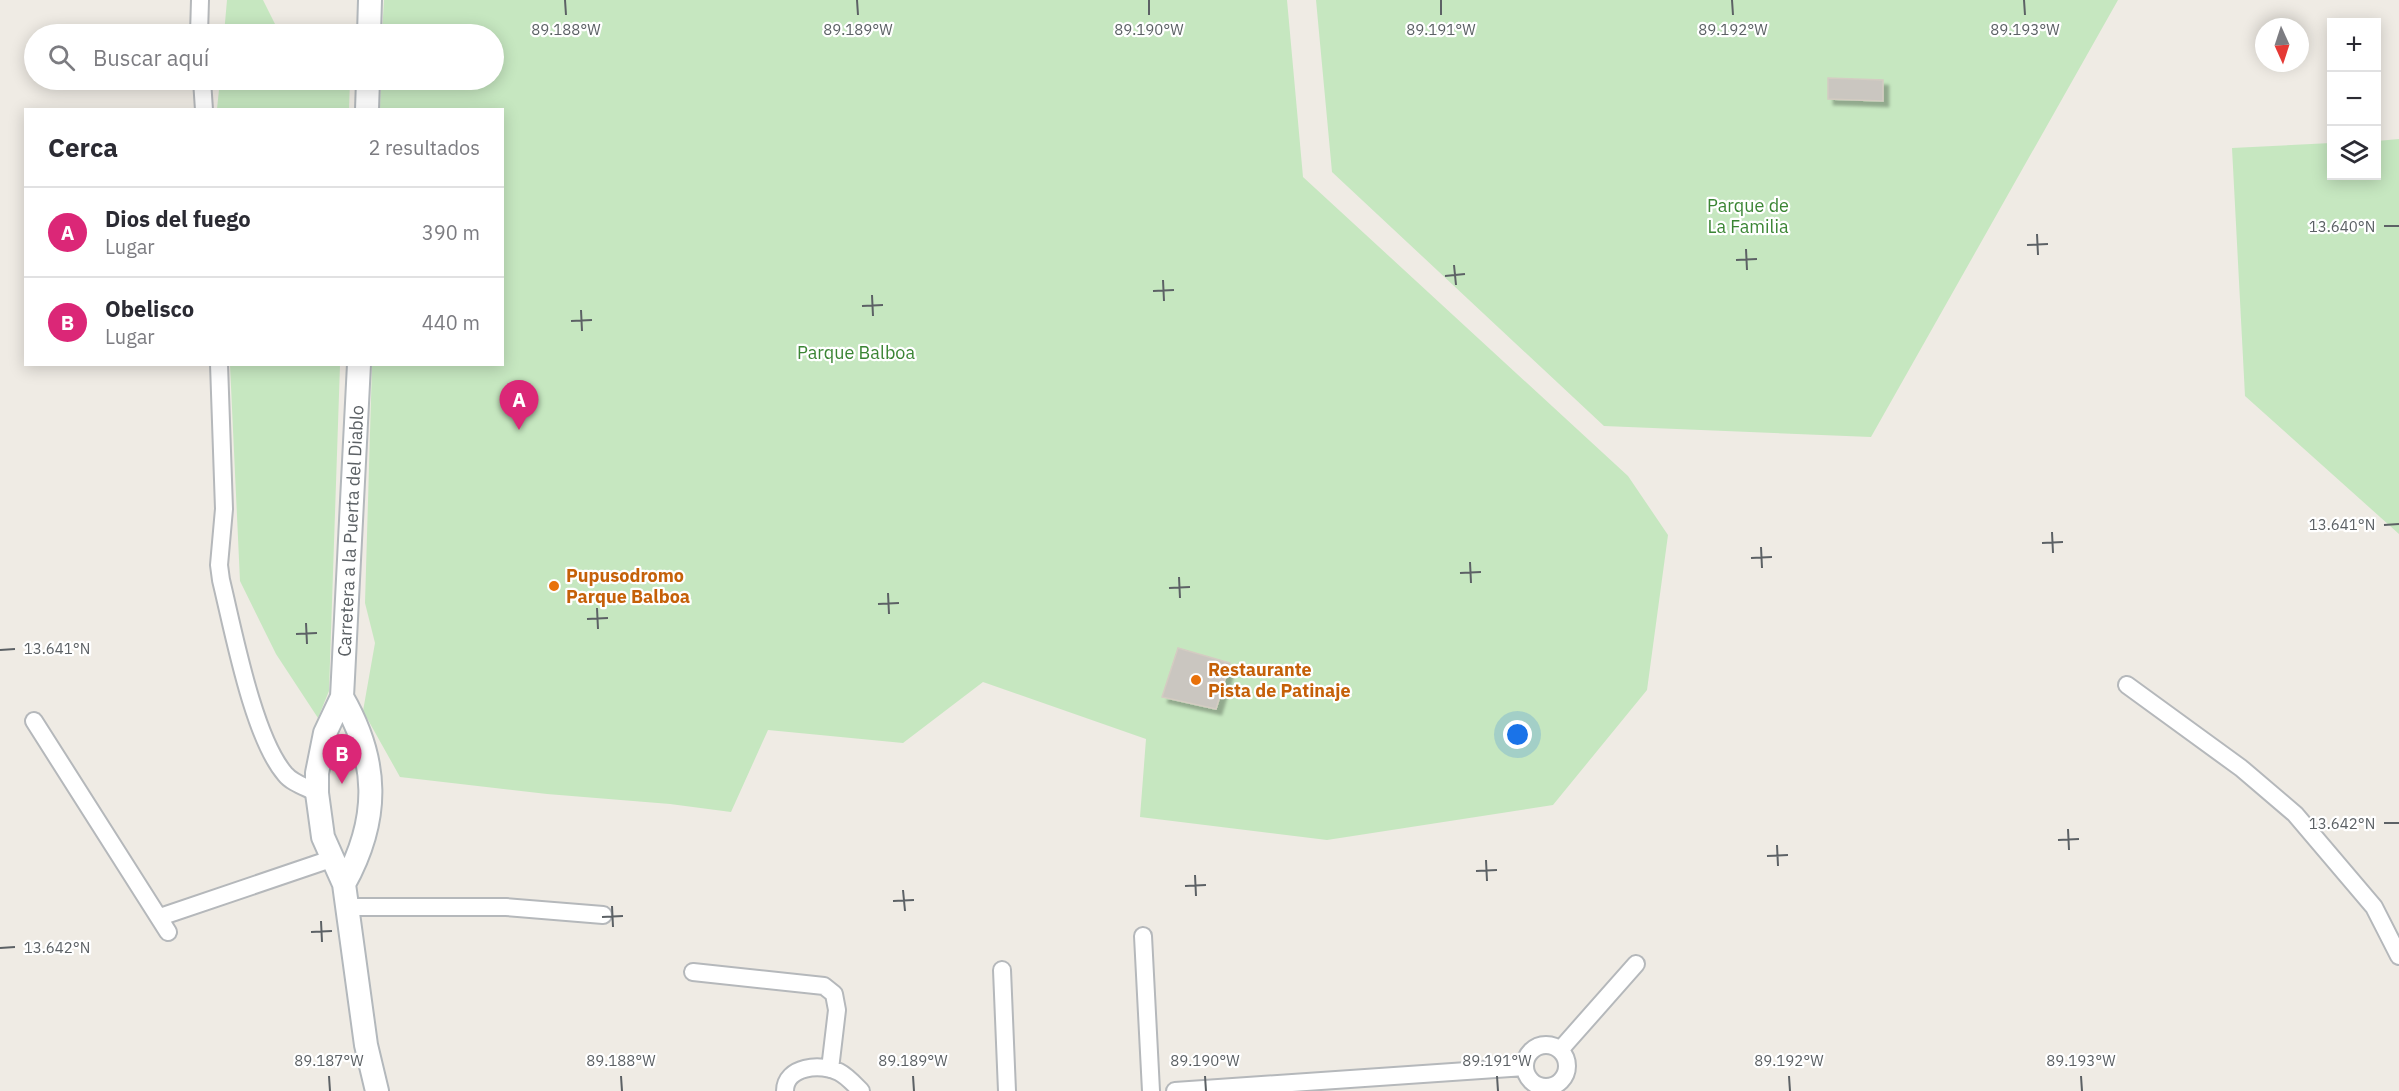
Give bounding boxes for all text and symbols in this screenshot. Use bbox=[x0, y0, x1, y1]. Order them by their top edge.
north arrow bbox=[2255, 18, 2309, 72]
map controls bbox=[2327, 18, 2381, 180]
button: + bbox=[2327, 18, 2381, 72]
text: 89.188°W bbox=[531, 20, 601, 39]
text: 89.189°W bbox=[823, 20, 893, 39]
text: 89.190°W bbox=[1114, 20, 1184, 39]
text: 89.191°W bbox=[1406, 20, 1476, 39]
text: 89.192°W bbox=[1698, 20, 1768, 39]
text: 89.193°W bbox=[1990, 20, 2060, 39]
search box bbox=[24, 24, 504, 90]
icon: search bbox=[45, 41, 78, 74]
text: Buscar aquí bbox=[93, 43, 209, 72]
button: − bbox=[2327, 72, 2381, 126]
button: layers bbox=[2327, 126, 2381, 180]
text: Cerca bbox=[48, 130, 118, 164]
text: 2 resultados bbox=[368, 134, 480, 161]
park label: Parque de La Familia bbox=[1707, 194, 1789, 238]
text: Dios del fuego bbox=[105, 204, 251, 233]
text: 13.640°N bbox=[2309, 217, 2375, 236]
text: A bbox=[61, 219, 74, 246]
text: 390 m bbox=[422, 219, 480, 246]
text: Lugar bbox=[105, 233, 155, 260]
text: Obelisco bbox=[105, 294, 194, 323]
text: B bbox=[61, 309, 74, 336]
text: 440 m bbox=[422, 309, 480, 336]
text: Lugar bbox=[105, 323, 155, 350]
park label: Parque Balboa bbox=[797, 341, 915, 364]
pin: A bbox=[500, 380, 538, 430]
street label: Carretera a la Puerta del Diablo bbox=[332, 405, 369, 657]
text: 13.641°N bbox=[2309, 515, 2375, 534]
place label: Pupusodromo Parque Balboa bbox=[566, 564, 690, 608]
marker: Pupusodromo Parque Balboa bbox=[547, 579, 561, 593]
text: 13.641°N bbox=[24, 639, 90, 658]
place label: Restaurante Pista de Patinaje bbox=[1208, 658, 1351, 702]
marker: Restaurante Pista de Patinaje bbox=[1189, 673, 1203, 687]
your location bbox=[1503, 720, 1532, 749]
pin: B bbox=[322, 734, 362, 784]
text: 13.642°N bbox=[2309, 814, 2375, 833]
text: 13.642°N bbox=[24, 938, 90, 957]
text: 89.187°W bbox=[294, 1051, 364, 1070]
text: 89.188°W bbox=[586, 1051, 656, 1070]
text: 89.189°W bbox=[878, 1051, 948, 1070]
text: 89.190°W bbox=[1170, 1051, 1240, 1070]
text: 89.191°W bbox=[1462, 1051, 1532, 1070]
text: 89.192°W bbox=[1754, 1051, 1824, 1070]
text: 89.193°W bbox=[2046, 1051, 2116, 1070]

